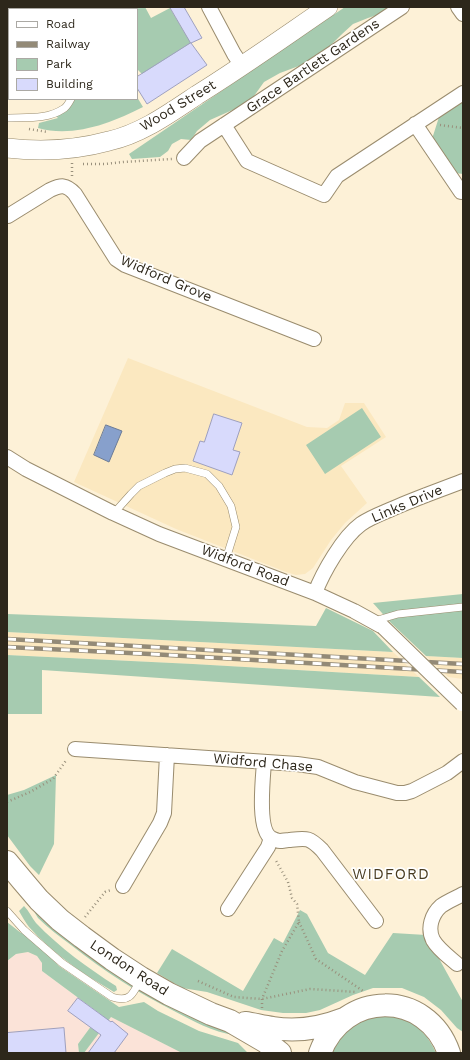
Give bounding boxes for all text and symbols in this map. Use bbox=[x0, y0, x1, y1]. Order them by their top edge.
legend bbox=[8, 8, 138, 100]
street label: Grace Bartlett Gardens bbox=[243, 15, 383, 117]
text: Road bbox=[46, 17, 75, 31]
text: Railway bbox=[46, 37, 90, 51]
text: Park bbox=[46, 57, 72, 71]
text: Building bbox=[46, 77, 93, 91]
street label: Wood Street bbox=[137, 77, 219, 135]
street label: Widford Grove bbox=[118, 252, 214, 306]
street label: Links Drive bbox=[369, 482, 445, 526]
street label: Widford Road bbox=[199, 542, 291, 590]
street label: Widford Chase bbox=[212, 750, 314, 776]
district label: WIDFORD bbox=[352, 866, 430, 884]
street label: London Road bbox=[87, 936, 171, 1000]

